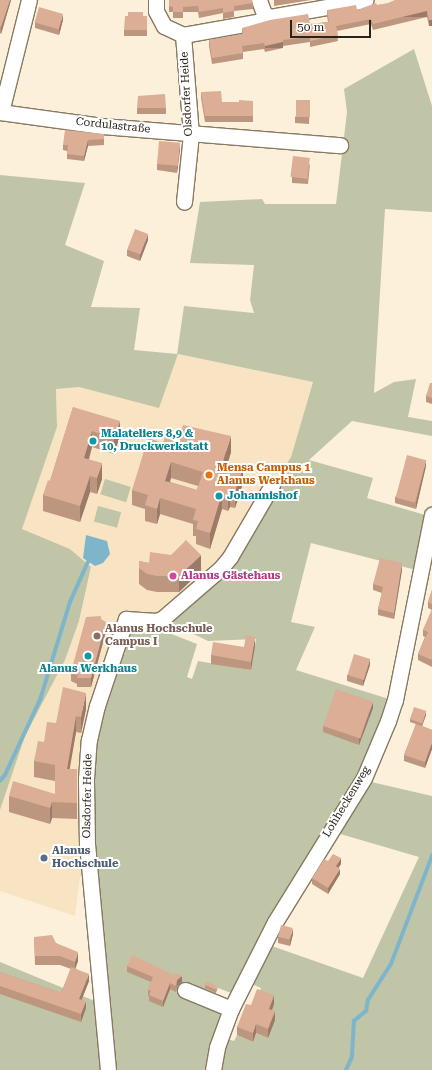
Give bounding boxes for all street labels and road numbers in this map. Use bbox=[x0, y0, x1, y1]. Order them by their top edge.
street label: Olsdorfer Heide bbox=[178, 51, 196, 137]
street label: Cordulastraße bbox=[75, 116, 151, 136]
street label: Olsdorfer Heide bbox=[81, 753, 95, 839]
street label: Lohheckenweg bbox=[321, 764, 373, 840]

